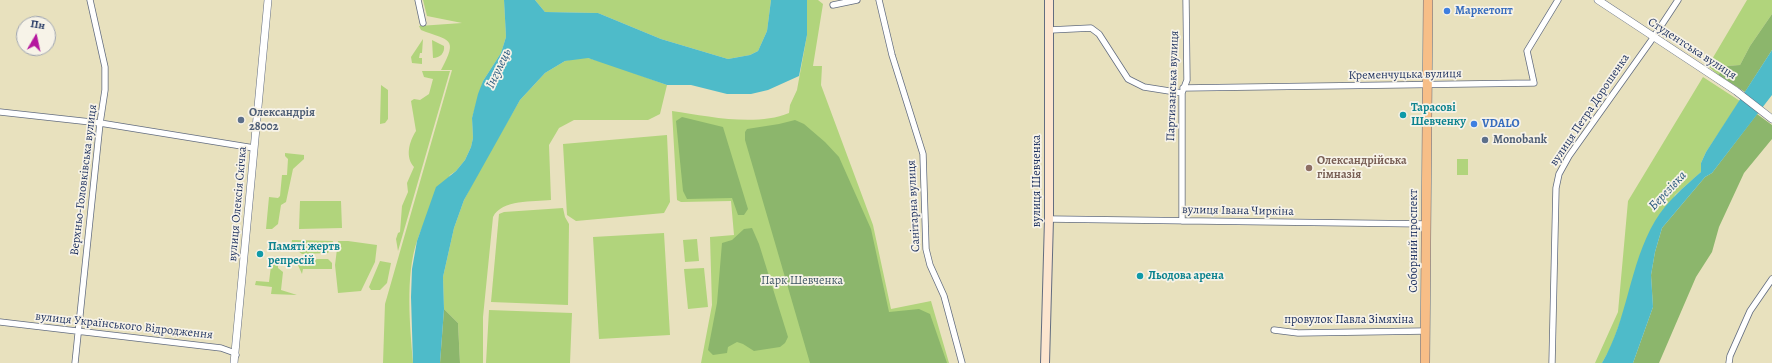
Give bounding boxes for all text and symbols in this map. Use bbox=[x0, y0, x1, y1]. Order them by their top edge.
place label: Маркетопт bbox=[1455, 4, 1513, 18]
marker: Маркетопт bbox=[1442, 6, 1452, 16]
street label: Студентська вулиця bbox=[1645, 15, 1739, 83]
north arrow bbox=[16, 16, 56, 56]
text: Пн bbox=[30, 16, 46, 33]
street label: Партизанська вулиця bbox=[1164, 30, 1182, 142]
water label: Інгулець bbox=[483, 47, 515, 91]
street label: вулиця Петра Дорошенка bbox=[1547, 51, 1633, 169]
street label: Кременчуцька вулиця bbox=[1348, 67, 1462, 83]
place label: Тарасові Шевченку bbox=[1411, 101, 1466, 129]
street label: Верхньо-Головківська вулиця bbox=[68, 104, 100, 256]
place label: Олександрія 28002 bbox=[249, 106, 315, 134]
marker: Тарасові Шевченку bbox=[1398, 110, 1408, 120]
marker: Олександрія 28002 bbox=[236, 115, 246, 125]
place label: VDALO bbox=[1482, 117, 1520, 131]
marker: VDALO bbox=[1469, 119, 1479, 129]
place label: Monobank bbox=[1493, 133, 1547, 147]
street label: вулиця Шевченка bbox=[1030, 135, 1044, 227]
marker: Monobank bbox=[1480, 135, 1490, 145]
street label: вулиця Олексія Скічка bbox=[226, 146, 250, 262]
place label: Олександрійська гімназія bbox=[1317, 154, 1407, 182]
street label: Санітарна вулиця bbox=[904, 160, 924, 252]
marker: Олександрійська гімназія bbox=[1304, 163, 1314, 173]
water label: Березівка bbox=[1646, 168, 1690, 214]
street label: Соборний проспект bbox=[1407, 189, 1421, 293]
street label: вулиця Івана Чиркіна bbox=[1182, 203, 1294, 219]
place label: Памяті жертв репресій bbox=[268, 240, 340, 268]
marker: Памяті жертв репресій bbox=[255, 249, 265, 259]
place label: Льодова арена bbox=[1148, 269, 1224, 283]
marker: Льодова арена bbox=[1135, 271, 1145, 281]
park label: Парк Шевченка bbox=[761, 274, 843, 288]
street label: вулиця Українського Відродження bbox=[35, 310, 213, 342]
street label: провулок Павла Зімяхіна bbox=[1284, 313, 1414, 327]

